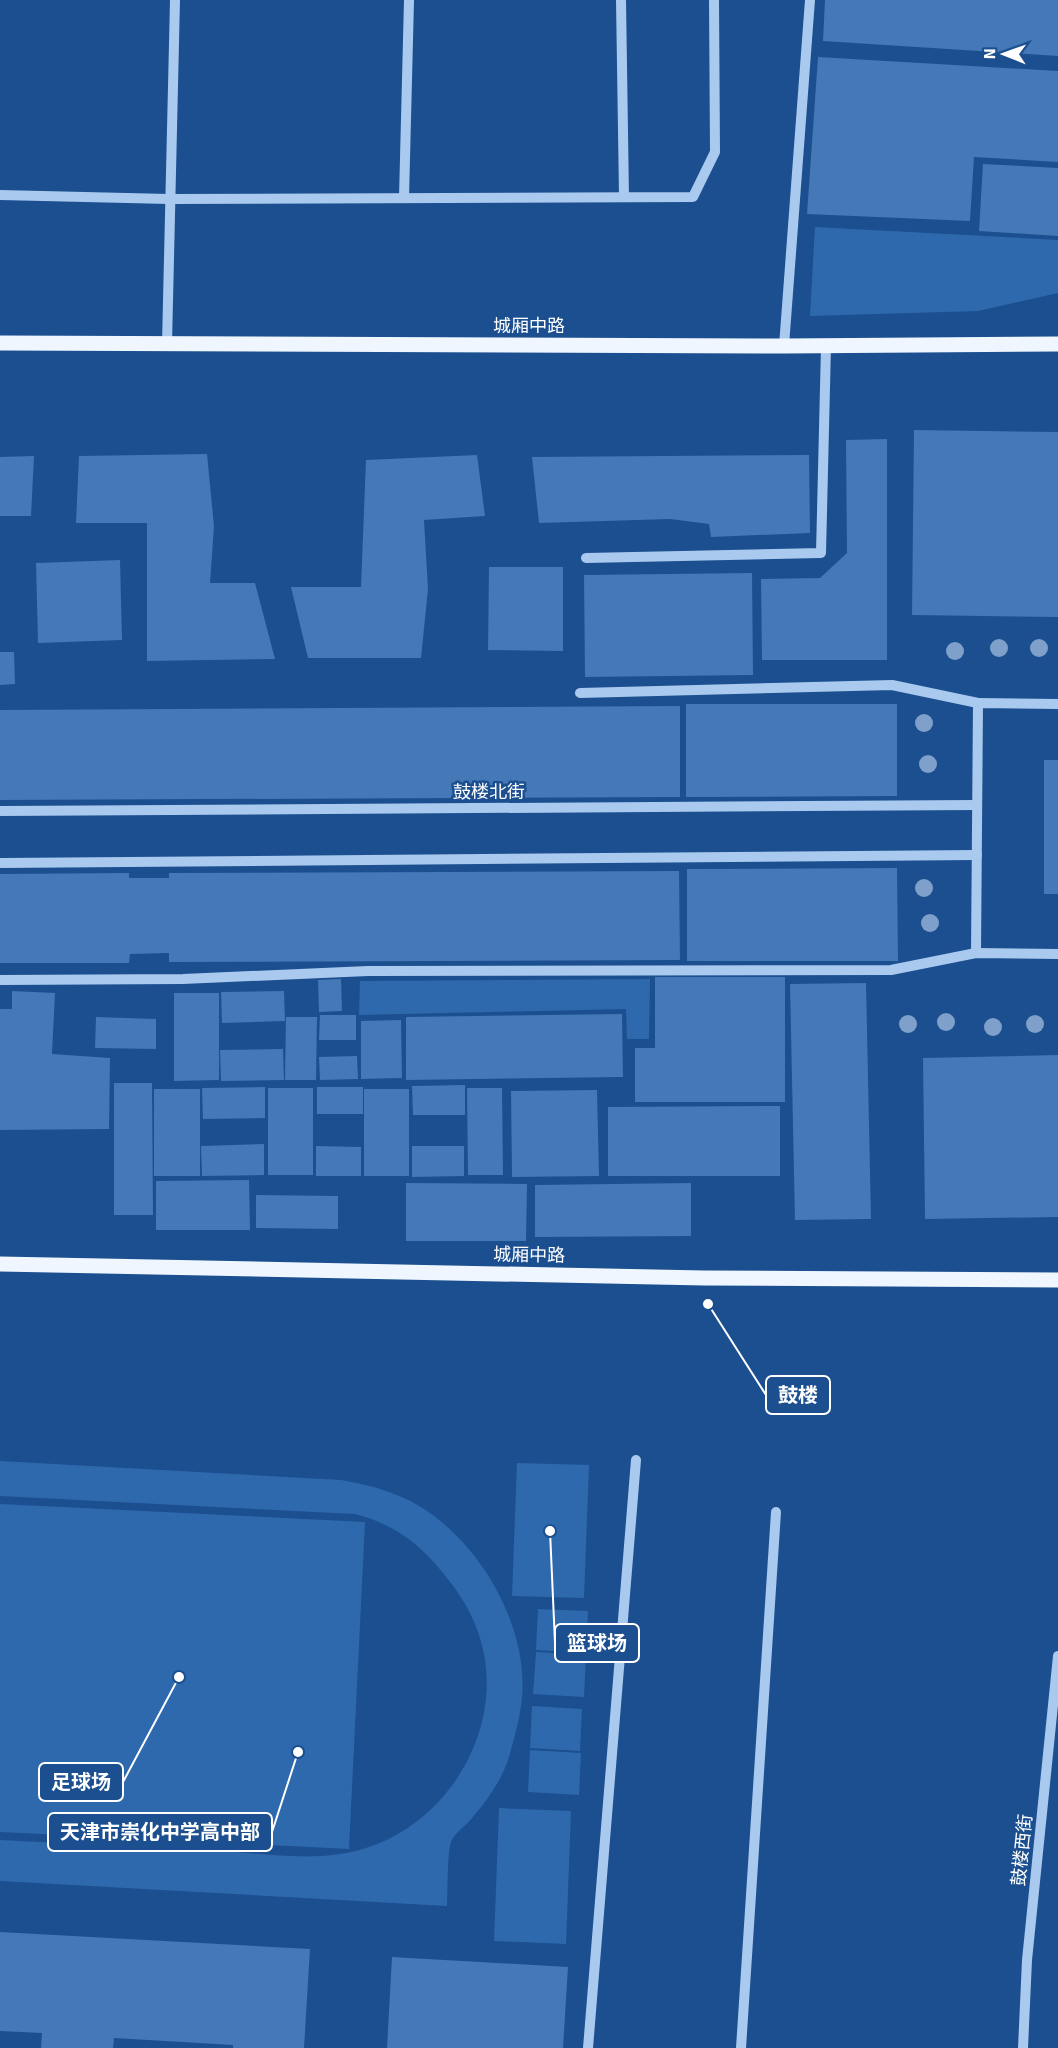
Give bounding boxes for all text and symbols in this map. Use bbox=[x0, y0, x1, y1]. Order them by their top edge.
north arrow bbox=[974, 24, 1034, 84]
text: N bbox=[980, 48, 1000, 59]
street label: 城厢中路 bbox=[493, 315, 565, 337]
street label: 鼓楼北街 bbox=[453, 781, 525, 803]
street label: 城厢中路 bbox=[493, 1243, 565, 1267]
callout: 鼓楼 bbox=[766, 1376, 830, 1414]
text: 鼓楼 bbox=[778, 1383, 818, 1408]
callout: 篮球场 bbox=[555, 1624, 639, 1662]
text: 篮球场 bbox=[567, 1631, 627, 1656]
callout: 足球场 bbox=[39, 1763, 123, 1801]
text: 足球场 bbox=[51, 1770, 111, 1795]
callout: 天津市崇化中学高中部 bbox=[48, 1813, 272, 1851]
street label: 鼓楼西街 bbox=[1007, 1813, 1037, 1887]
text: 天津市崇化中学高中部 bbox=[60, 1820, 260, 1845]

